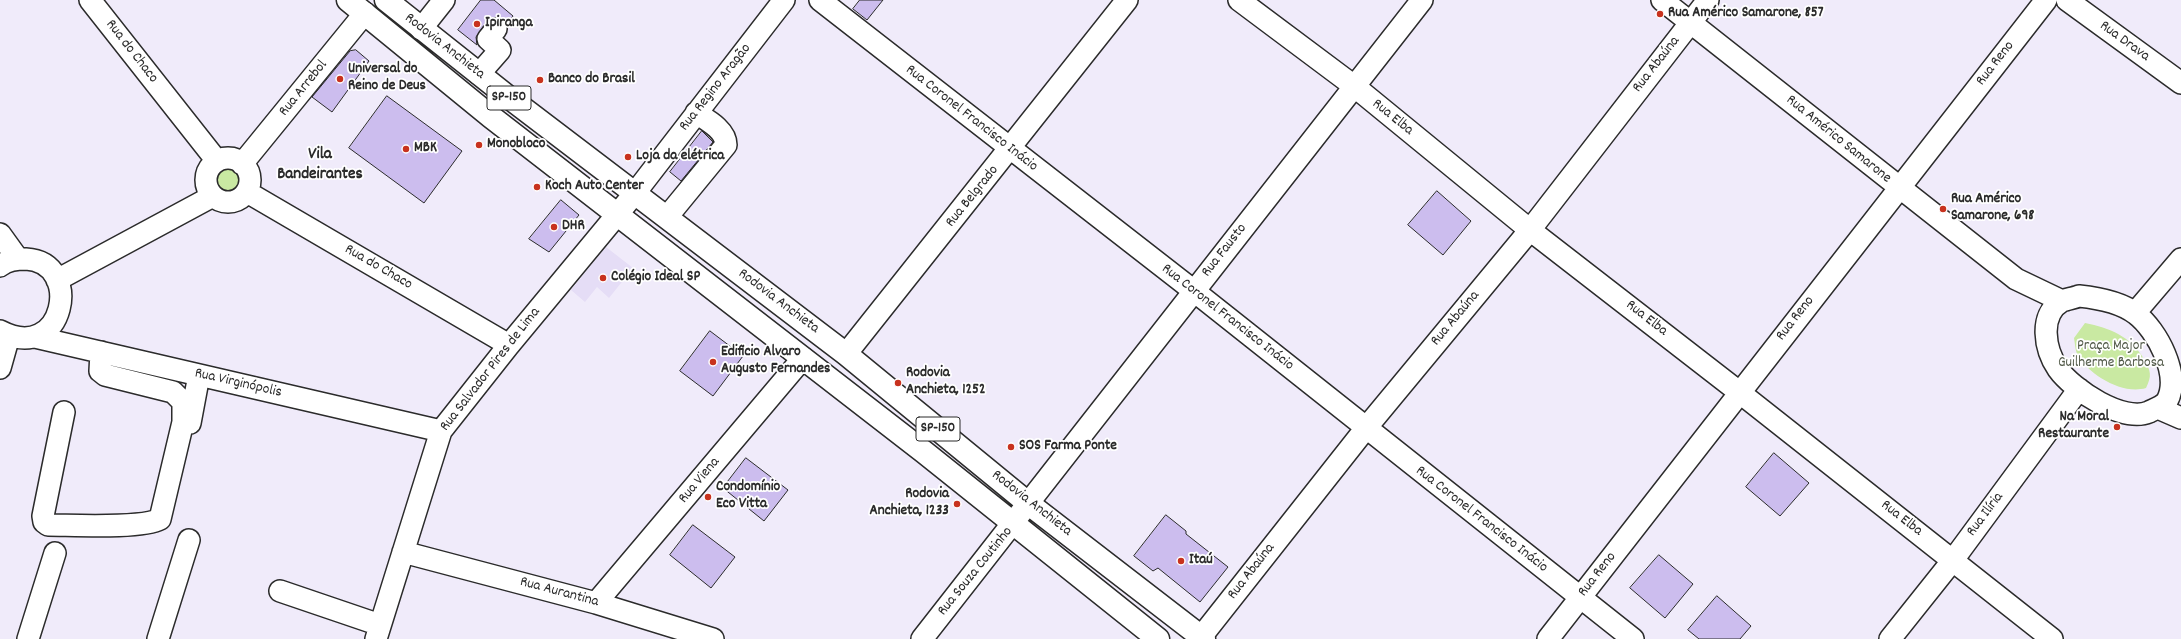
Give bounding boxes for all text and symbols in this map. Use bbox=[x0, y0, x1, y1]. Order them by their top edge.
place label: Rua Américo Samarone, 857 bbox=[1668, 5, 1823, 23]
marker: Rua Américo Samarone, 857 bbox=[1655, 9, 1665, 19]
street label: Rodovia Anchieta bbox=[400, 10, 488, 84]
place label: Ipiranga bbox=[485, 15, 532, 33]
street label: Rua do Chaco bbox=[101, 17, 161, 87]
street label: Rua Drava bbox=[2095, 18, 2153, 66]
marker: Ipiranga bbox=[472, 19, 482, 29]
street label: Rua Abaúna bbox=[1629, 33, 1685, 97]
street label: Rua Reno bbox=[1973, 38, 2019, 90]
street label: Rua Regino Aragão bbox=[676, 41, 756, 135]
street label: Rua Arrebol bbox=[276, 57, 332, 121]
place label: Universal do Reino de Deus bbox=[348, 61, 426, 96]
street label: Rua Coronel Francisco Inácio bbox=[901, 62, 1041, 176]
place label: Banco do Brasil bbox=[548, 71, 635, 89]
marker: Universal do Reino de Deus bbox=[335, 74, 345, 84]
marker: Banco do Brasil bbox=[535, 75, 545, 85]
road number: SP-150 bbox=[487, 86, 531, 110]
street label: Rua Américo Samarone bbox=[1782, 92, 1894, 188]
street label: Rua Elba bbox=[1368, 96, 1416, 140]
place label: Monobloco bbox=[487, 136, 546, 154]
place label: MBK bbox=[414, 140, 437, 158]
marker: Monobloco bbox=[474, 140, 484, 150]
marker: MBK bbox=[401, 144, 411, 154]
district label: Vila Bandeirantes bbox=[277, 146, 363, 186]
place label: Loja da elétrica bbox=[636, 148, 724, 166]
marker: Loja da elétrica bbox=[623, 152, 633, 162]
street label: Rua Belgrado bbox=[943, 162, 1003, 232]
place label: Koch Auto Center bbox=[545, 178, 644, 196]
marker: Koch Auto Center bbox=[532, 182, 542, 192]
place label: Rua Américo Samarone, 698 bbox=[1951, 191, 2034, 226]
marker: Rua Américo Samarone, 698 bbox=[1938, 204, 1948, 214]
place label: DHR bbox=[562, 218, 585, 236]
street label: Rua Fausto bbox=[1199, 221, 1251, 281]
marker: DHR bbox=[549, 222, 559, 232]
street label: Rua do Chaco bbox=[341, 241, 415, 295]
street label: Rua Coronel Francisco Inácio bbox=[1157, 261, 1297, 375]
street label: Rodovia Anchieta bbox=[734, 266, 822, 338]
place label: Colégio Ideal SP bbox=[611, 269, 700, 287]
marker: Colégio Ideal SP bbox=[598, 273, 608, 283]
street label: Rua Abaúna bbox=[1428, 288, 1484, 350]
street label: Rua Reno bbox=[1773, 293, 1819, 345]
street label: Rua Elba bbox=[1621, 297, 1671, 341]
street label: Rua Salvador Pires de Lima bbox=[437, 304, 545, 436]
park label: Praça Major Guilherme Barbosa bbox=[2058, 338, 2164, 373]
place label: Edificio Alvaro Augusto Fernandes bbox=[721, 344, 830, 379]
marker: Edificio Alvaro Augusto Fernandes bbox=[708, 357, 718, 367]
street label: Rua Virginópolis bbox=[193, 365, 283, 403]
place label: Rodovia Anchieta, 1252 bbox=[906, 365, 986, 400]
marker: Rodovia Anchieta, 1252 bbox=[893, 378, 903, 388]
place label: Na Moral Restaurante bbox=[2038, 409, 2109, 444]
road number: SP-150 bbox=[916, 417, 960, 441]
marker: Na Moral Restaurante bbox=[2112, 422, 2122, 432]
place label: SOS Farma Ponte bbox=[1019, 438, 1117, 456]
marker: SOS Farma Ponte bbox=[1006, 442, 1016, 452]
street label: Rua Viena bbox=[676, 454, 724, 508]
street label: Rua Coronel Francisco Inácio bbox=[1411, 463, 1551, 577]
street label: Rodovia Anchieta bbox=[987, 467, 1075, 541]
place label: Condomínio Eco Vitta bbox=[716, 479, 780, 514]
place label: Rodovia Anchieta, 1233 bbox=[870, 486, 949, 521]
street label: Rua Ilíria bbox=[1964, 489, 2008, 541]
marker: Condomínio Eco Vitta bbox=[703, 492, 713, 502]
street label: Rua Elba bbox=[1876, 497, 1926, 541]
marker: Rodovia Anchieta, 1233 bbox=[952, 499, 962, 509]
street label: Rua Souza Coutinho bbox=[935, 524, 1017, 620]
street label: Rua Abaúna bbox=[1224, 540, 1280, 604]
street label: Rua Reno bbox=[1575, 549, 1621, 601]
place label: Itaú bbox=[1189, 552, 1213, 570]
marker: Itaú bbox=[1176, 556, 1186, 566]
street label: Rua Aurantina bbox=[518, 574, 600, 612]

